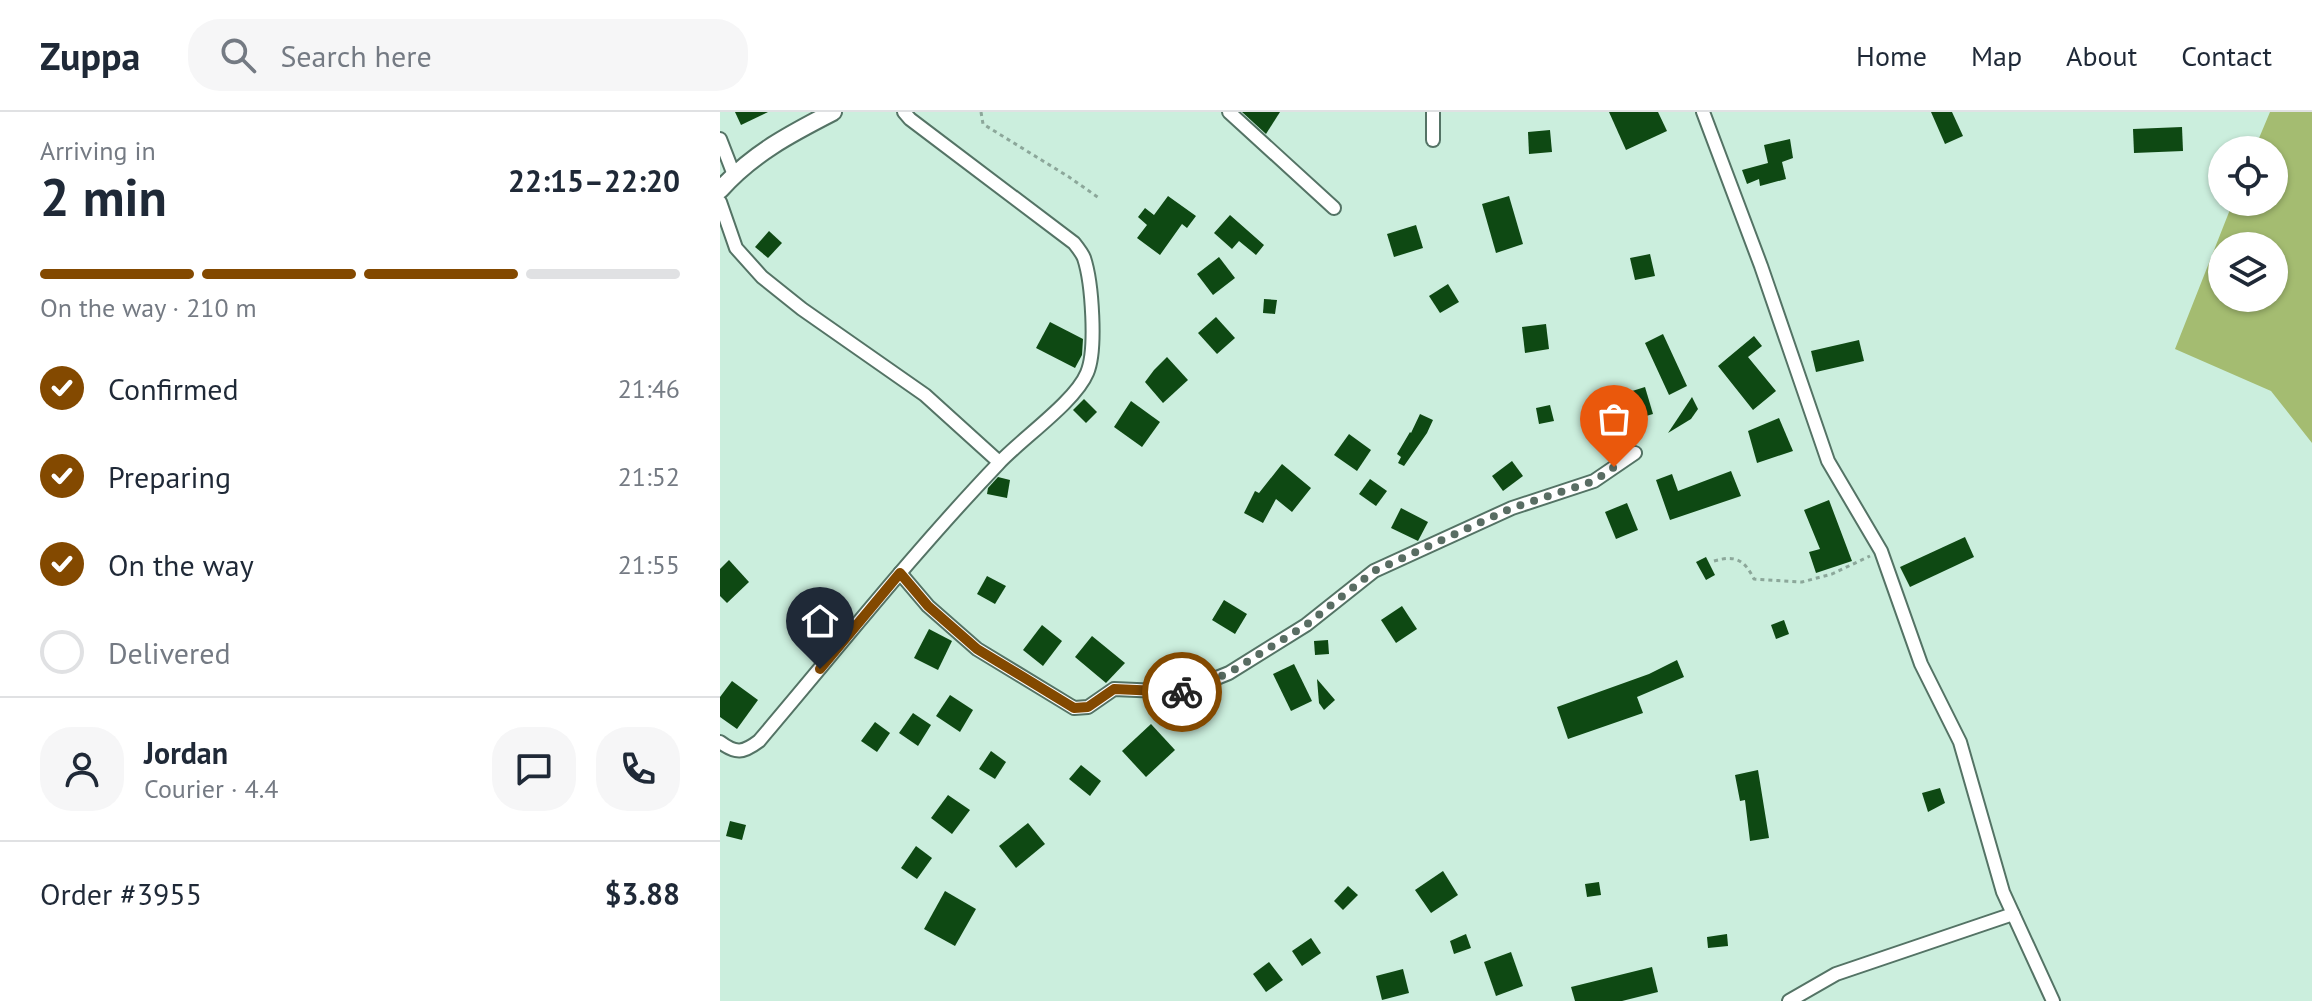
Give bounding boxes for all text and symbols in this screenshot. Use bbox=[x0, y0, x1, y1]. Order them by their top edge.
search box bbox=[188, 19, 748, 91]
text: Zuppa bbox=[40, 31, 140, 80]
icon: search bbox=[216, 33, 260, 77]
text: Search here bbox=[280, 36, 432, 75]
text: Home bbox=[1856, 37, 1927, 74]
text: Map bbox=[1971, 37, 2022, 74]
text: About bbox=[2066, 37, 2137, 74]
text: Contact bbox=[2181, 37, 2272, 74]
text: Arriving in bbox=[40, 134, 156, 167]
map controls bbox=[2208, 136, 2288, 312]
button: locate bbox=[2208, 136, 2288, 216]
text: 22:15–22:20 bbox=[508, 161, 680, 200]
text: 2 min bbox=[40, 163, 167, 230]
button: layers bbox=[2208, 232, 2288, 312]
text: On the way · 210 m bbox=[40, 291, 257, 324]
icon: check bbox=[40, 366, 84, 410]
text: Confirmed bbox=[108, 369, 239, 408]
text: 21:46 bbox=[618, 372, 680, 405]
pin bbox=[1580, 385, 1648, 467]
icon: bag bbox=[1592, 397, 1636, 441]
icon: check bbox=[40, 454, 84, 498]
text: Preparing bbox=[108, 457, 231, 496]
text: 21:52 bbox=[618, 460, 680, 493]
icon: check bbox=[40, 542, 84, 586]
text: On the way bbox=[108, 545, 254, 584]
text: 21:55 bbox=[618, 548, 680, 581]
pin bbox=[786, 587, 854, 669]
icon: home bbox=[798, 599, 842, 643]
text: Delivered bbox=[108, 633, 231, 672]
courier bbox=[1142, 652, 1222, 732]
icon: bike bbox=[1160, 670, 1204, 714]
button: person bbox=[40, 727, 124, 811]
button: chat bbox=[492, 727, 576, 811]
button: phone bbox=[596, 727, 680, 811]
text: Jordan bbox=[144, 733, 228, 772]
text: Courier · 4.4 bbox=[144, 772, 278, 805]
text: Order #3955 bbox=[40, 874, 202, 913]
text: $3.88 bbox=[605, 874, 680, 913]

